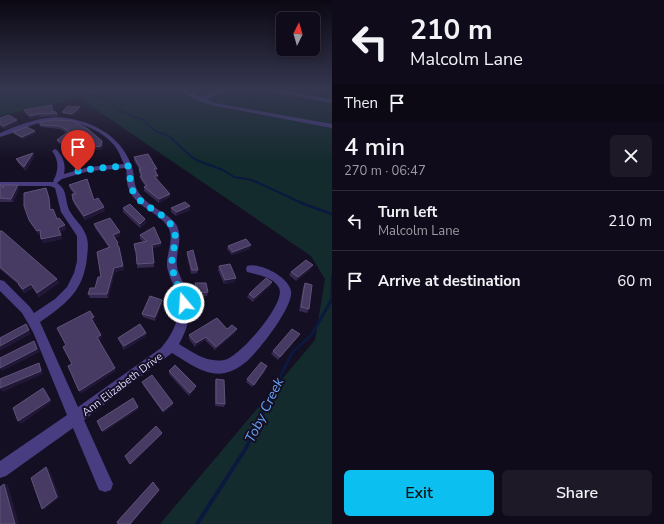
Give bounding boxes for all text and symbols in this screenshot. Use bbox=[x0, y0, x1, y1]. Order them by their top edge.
text: 210 m bbox=[410, 11, 493, 49]
north arrow bbox=[276, 12, 320, 56]
map controls bbox=[276, 12, 320, 56]
icon: left bbox=[344, 16, 396, 68]
text: Malcolm Lane bbox=[410, 47, 523, 71]
icon: arrive bbox=[386, 92, 408, 114]
text: Then bbox=[344, 93, 378, 113]
pin bbox=[61, 130, 95, 171]
text: 4 min bbox=[344, 131, 405, 163]
button: close bbox=[610, 135, 652, 177]
icon: arrive bbox=[67, 136, 89, 158]
text: 270 m · 06:47 bbox=[344, 162, 426, 180]
text: Turn left bbox=[378, 202, 437, 222]
icon: left bbox=[344, 210, 366, 232]
text: 210 m bbox=[608, 211, 652, 231]
text: Malcolm Lane bbox=[378, 222, 459, 240]
icon: arrive bbox=[344, 270, 366, 292]
text: Arrive at destination bbox=[378, 271, 521, 291]
text: 60 m bbox=[617, 271, 652, 291]
position arrow bbox=[163, 282, 205, 324]
street label: Ann Elizabeth Drive bbox=[79, 349, 166, 420]
water label: Toby Creek bbox=[241, 374, 289, 446]
button: Exit bbox=[344, 470, 494, 516]
button: Share bbox=[502, 470, 652, 516]

